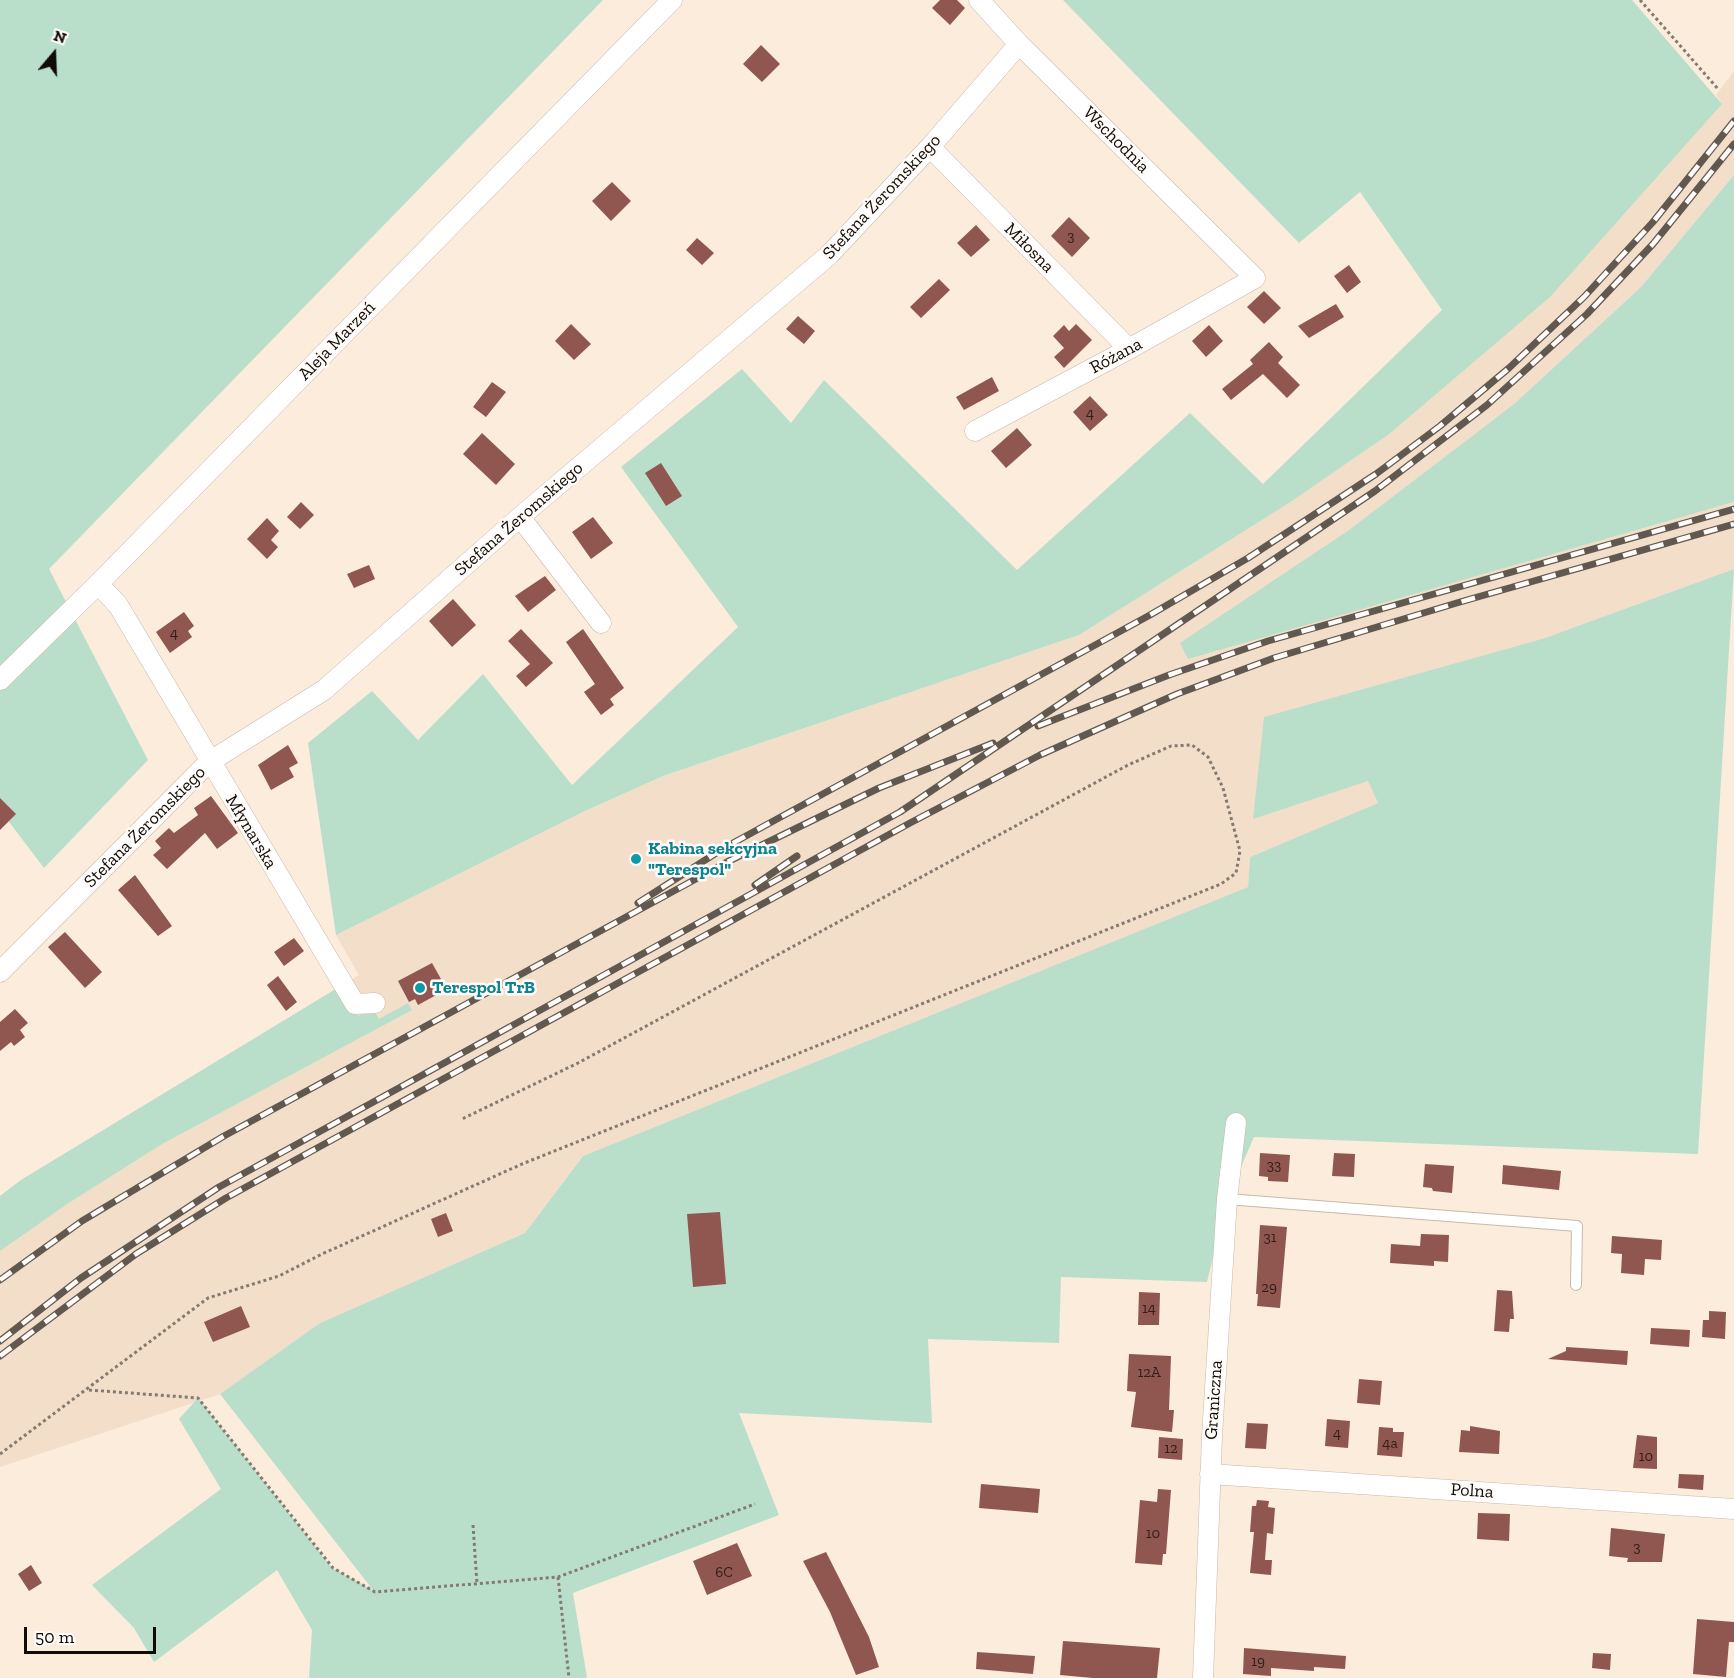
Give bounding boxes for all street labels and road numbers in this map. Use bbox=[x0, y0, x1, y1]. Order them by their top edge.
street label: Wschodnia bbox=[1078, 102, 1154, 178]
street label: Stefana Żeromskiego bbox=[818, 130, 946, 264]
street label: Miłosna bbox=[999, 218, 1059, 278]
street label: Aleja Marzeń bbox=[294, 297, 380, 385]
street label: Różana bbox=[1086, 333, 1146, 379]
street label: Stefana Żeromskiego bbox=[450, 457, 588, 581]
street label: Stefana Żeromskiego bbox=[80, 762, 210, 892]
street label: Młynarska bbox=[221, 791, 281, 873]
street label: Graniczna bbox=[1200, 1359, 1228, 1441]
street label: Polna bbox=[1450, 1479, 1494, 1503]

